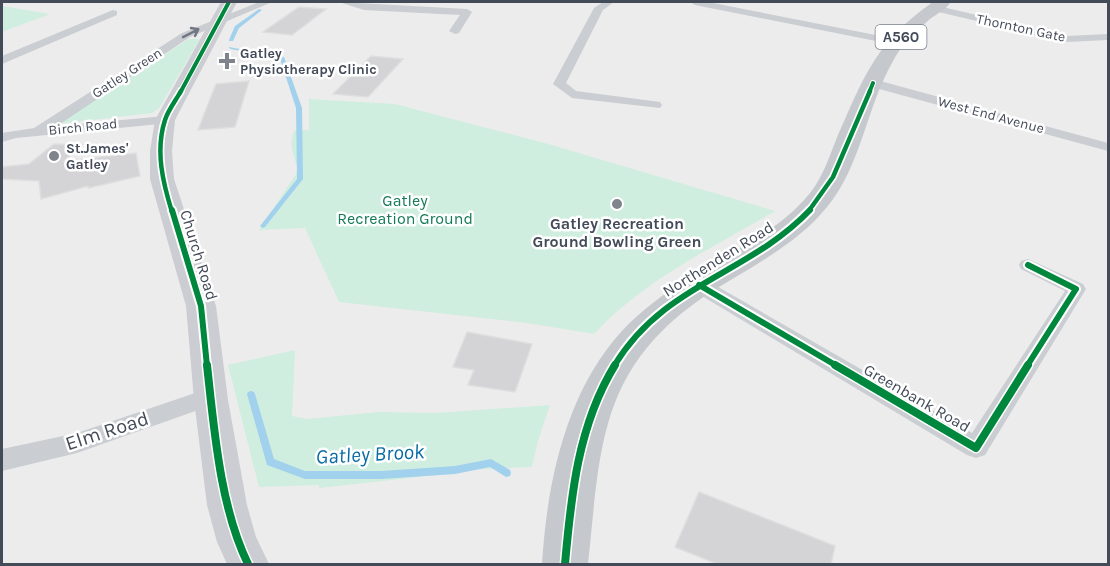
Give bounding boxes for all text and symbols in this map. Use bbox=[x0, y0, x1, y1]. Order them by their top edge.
street label: Thornton Gate bbox=[975, 10, 1067, 46]
road number: A560 bbox=[876, 25, 926, 49]
one-way arrow bbox=[182, 26, 200, 38]
street label: Gatley Green bbox=[89, 44, 165, 102]
place label: Gatley Physiotherapy Clinic bbox=[240, 45, 377, 78]
marker: Gatley Physiotherapy Clinic bbox=[218, 52, 236, 70]
street label: West End Avenue bbox=[936, 93, 1046, 137]
street label: Birch Road bbox=[48, 115, 118, 139]
place label: St.James' Gatley bbox=[66, 140, 129, 173]
marker: St.James' Gatley bbox=[47, 149, 61, 163]
park label: Gatley Recreation Ground bbox=[337, 191, 473, 228]
marker: Gatley Recreation Ground Bowling Green bbox=[610, 197, 624, 211]
street label: Church Road bbox=[176, 208, 222, 302]
place label: Gatley Recreation Ground Bowling Green bbox=[532, 214, 702, 251]
street label: Northenden Road bbox=[659, 217, 777, 301]
street label: Greenbank Road bbox=[860, 360, 974, 436]
street label: Elm Road bbox=[62, 407, 152, 455]
water label: Gatley Brook bbox=[315, 439, 425, 469]

